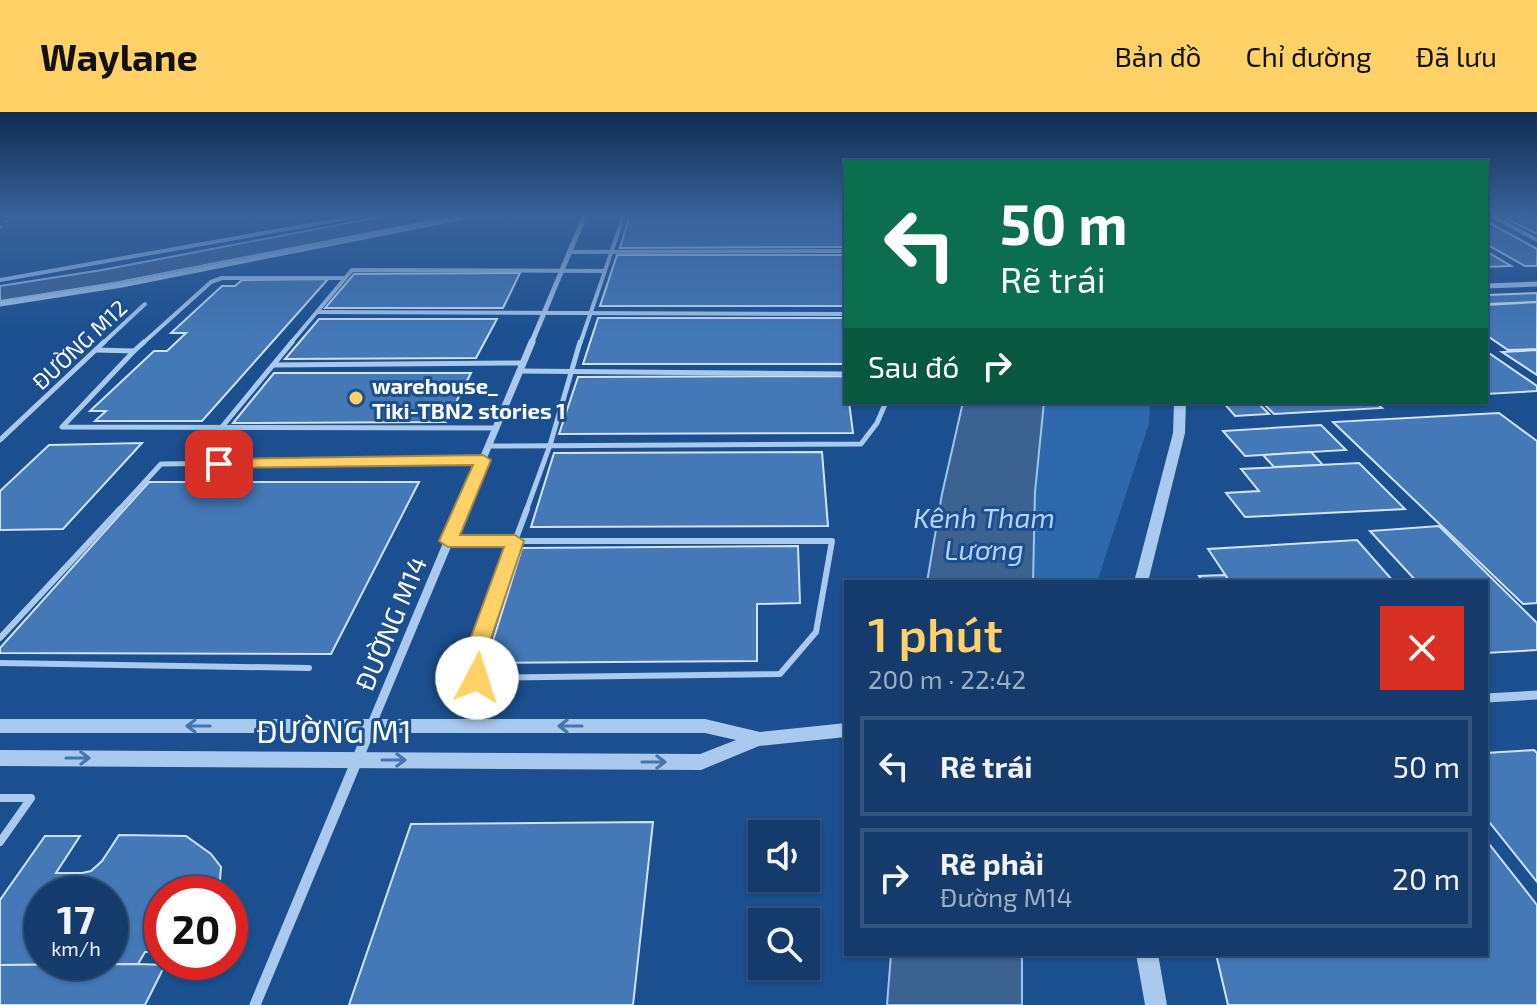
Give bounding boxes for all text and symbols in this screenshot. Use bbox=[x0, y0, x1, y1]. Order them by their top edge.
text: Waylane bbox=[40, 33, 198, 79]
text: Bản đồ bbox=[1114, 39, 1202, 73]
text: Chỉ đường bbox=[1246, 39, 1372, 73]
text: Đã lưu bbox=[1416, 39, 1497, 73]
text: 50 m bbox=[1000, 189, 1128, 256]
icon: left bbox=[868, 192, 972, 296]
text: Rẽ trái bbox=[1000, 257, 1106, 300]
street label: ĐƯỜNG M12 bbox=[26, 294, 132, 394]
icon: right bbox=[975, 344, 1019, 388]
text: Sau đó bbox=[868, 348, 959, 384]
place label: warehouse_ Tiki-TBN2 stories 1 bbox=[372, 372, 566, 423]
marker: warehouse_ Tiki-TBN2 stories 1 bbox=[347, 389, 365, 407]
pin bbox=[185, 430, 253, 498]
icon: arrive bbox=[197, 442, 241, 486]
water label: Kênh Tham Lương bbox=[913, 500, 1055, 566]
street label: ĐƯỜNG M14 bbox=[348, 551, 432, 695]
text: 1 phút bbox=[868, 604, 1003, 662]
button: close bbox=[1380, 606, 1464, 690]
position arrow bbox=[435, 636, 519, 720]
text: 200 m · 22:42 bbox=[868, 663, 1026, 694]
street label: ĐƯỜNG M1 bbox=[256, 711, 412, 749]
one-way arrow bbox=[185, 718, 212, 734]
one-way arrow bbox=[557, 718, 584, 734]
icon: left bbox=[872, 744, 916, 788]
text: Rẽ trái bbox=[940, 748, 1033, 784]
text: 50 m bbox=[1393, 748, 1460, 784]
one-way arrow bbox=[64, 750, 91, 766]
one-way arrow bbox=[380, 752, 407, 768]
one-way arrow bbox=[640, 754, 667, 770]
map controls bbox=[748, 820, 820, 980]
button: sound bbox=[748, 820, 820, 892]
text: Rẽ phải bbox=[940, 845, 1044, 881]
icon: right bbox=[872, 856, 916, 900]
text: 20 m bbox=[1392, 860, 1460, 896]
speed limit sign: 20 bbox=[144, 876, 248, 980]
text: Đường M14 bbox=[940, 881, 1073, 912]
text: 17 bbox=[57, 894, 95, 942]
button: search bbox=[748, 908, 820, 980]
text: km/h bbox=[51, 936, 101, 960]

